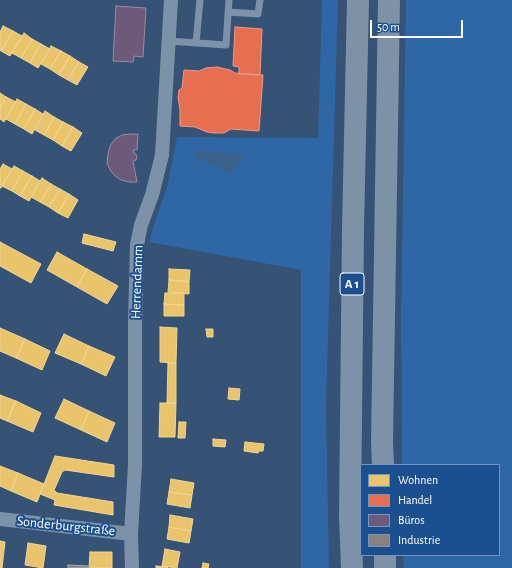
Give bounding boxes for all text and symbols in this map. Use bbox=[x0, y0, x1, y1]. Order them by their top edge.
scale bar bbox=[372, 12, 465, 38]
text: 50 m bbox=[377, 21, 400, 33]
street label: Herrendamm bbox=[127, 245, 147, 319]
road number: A 1 bbox=[340, 273, 364, 295]
legend bbox=[360, 464, 500, 556]
text: Wohnen bbox=[398, 474, 438, 486]
text: Handel bbox=[398, 494, 432, 506]
street label: Sonderburgstraße bbox=[16, 512, 116, 540]
text: Büros bbox=[398, 514, 425, 526]
text: Industrie bbox=[398, 534, 440, 546]

